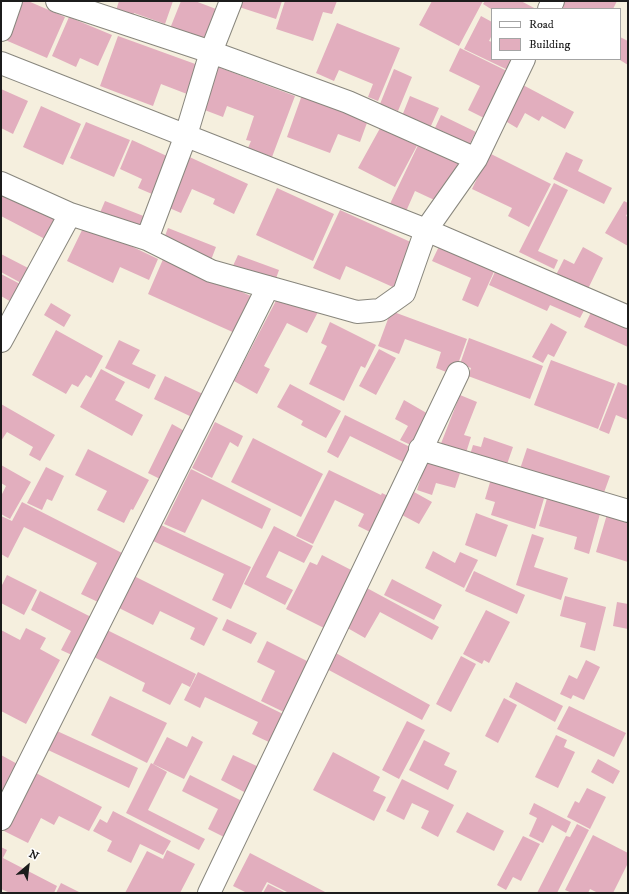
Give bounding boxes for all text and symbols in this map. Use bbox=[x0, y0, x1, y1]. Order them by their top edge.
legend bbox=[491, 8, 621, 60]
text: Road bbox=[529, 17, 554, 32]
text: Building bbox=[529, 37, 570, 52]
north arrow bbox=[8, 846, 48, 886]
text: N bbox=[26, 847, 41, 864]

